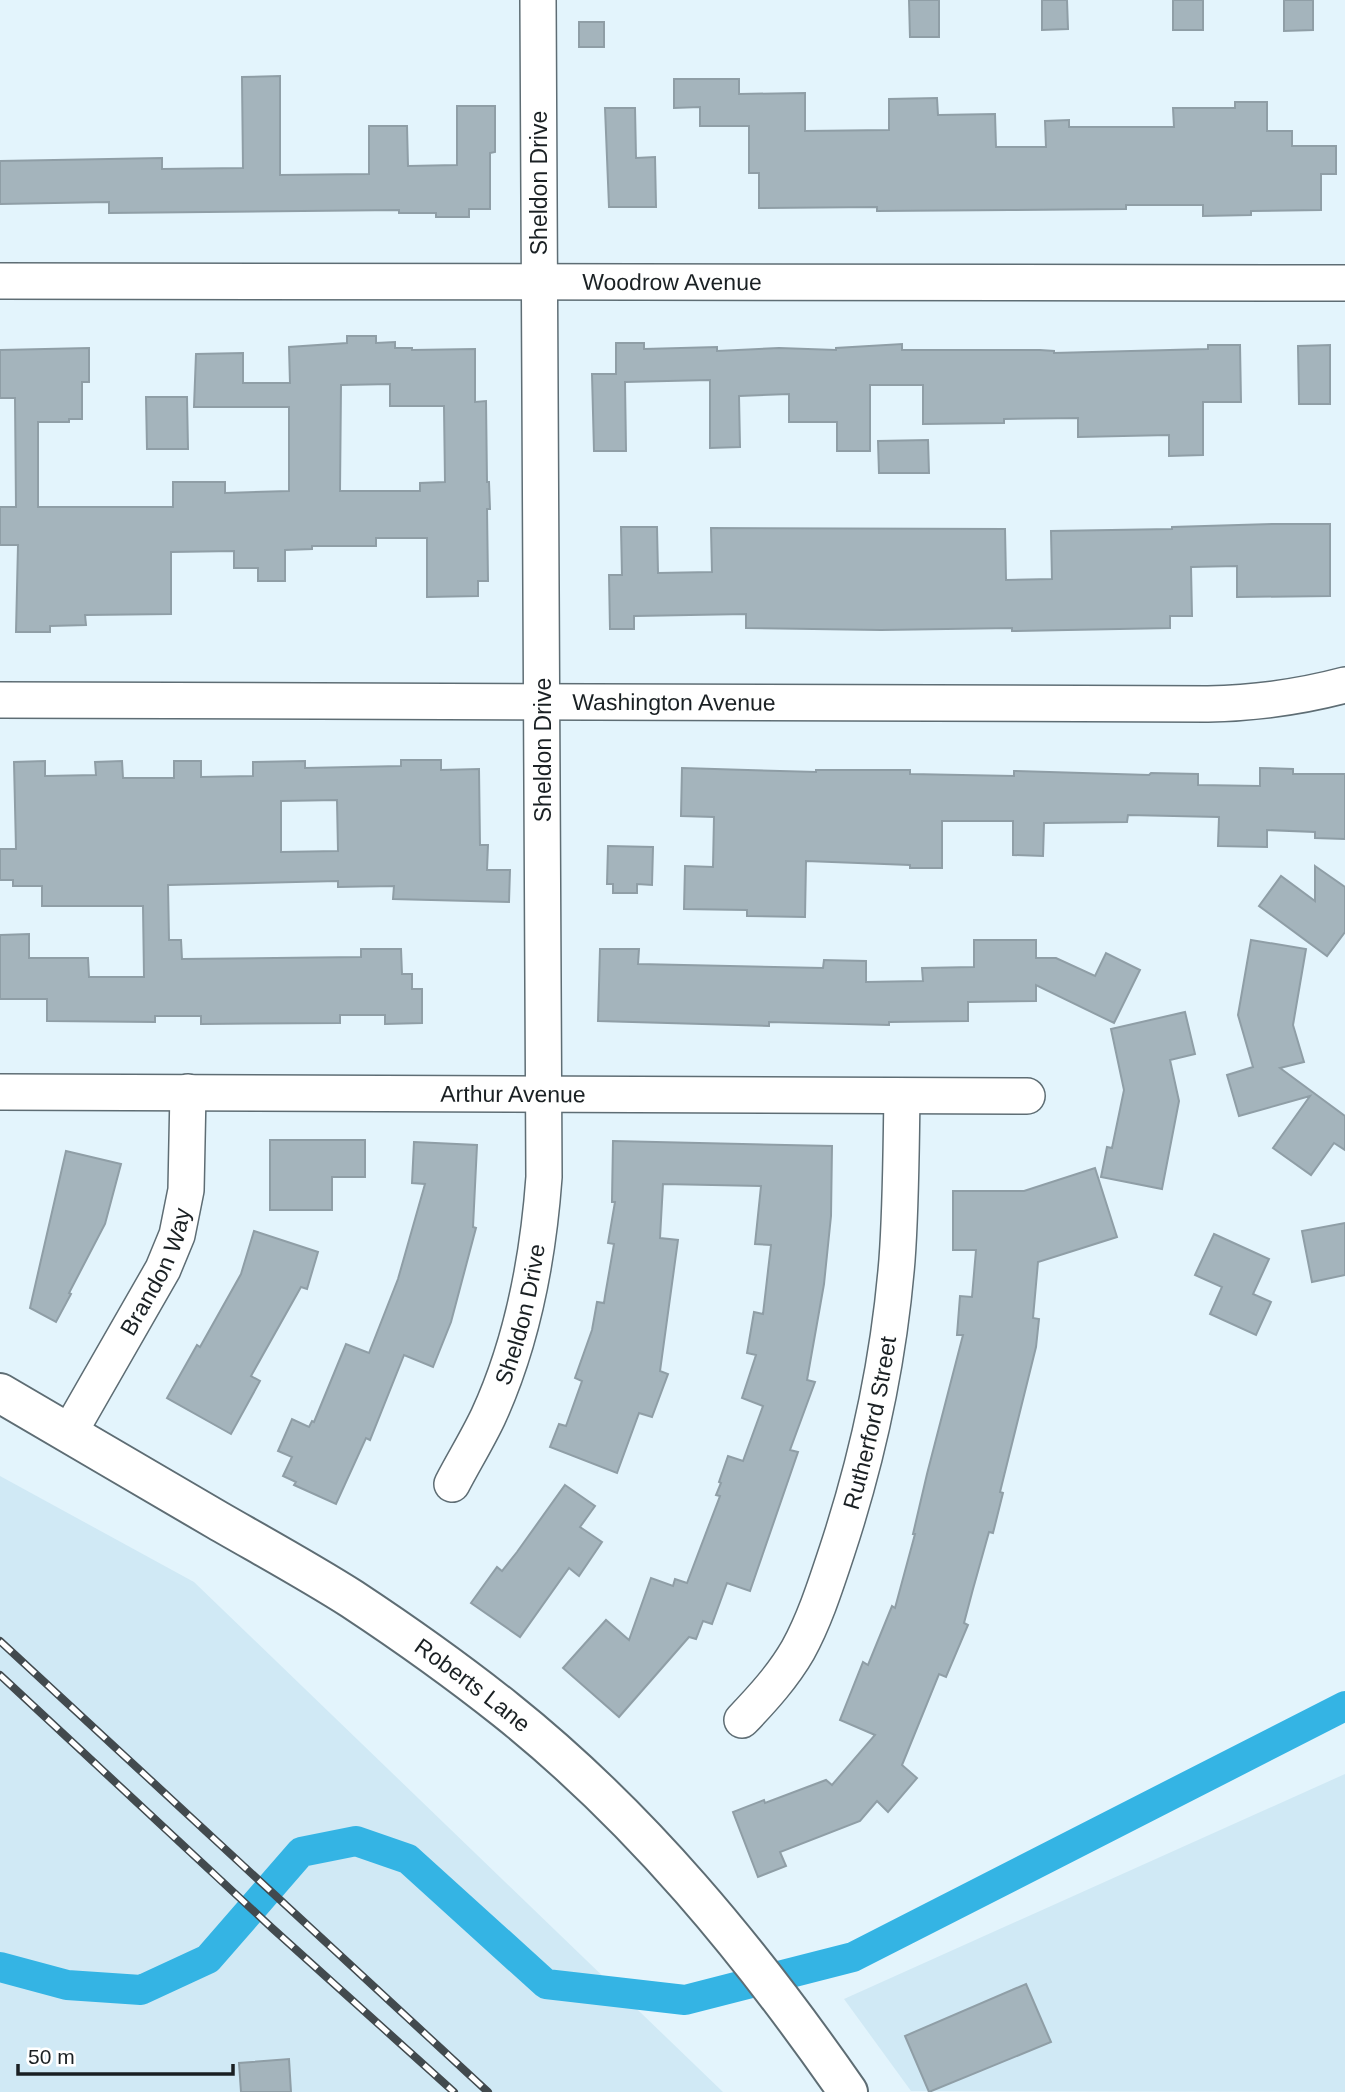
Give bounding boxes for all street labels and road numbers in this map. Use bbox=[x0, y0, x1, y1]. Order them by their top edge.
street label: Sheldon Drive bbox=[526, 111, 552, 255]
street label: Woodrow Avenue bbox=[582, 269, 762, 295]
street label: Sheldon Drive bbox=[530, 678, 556, 822]
street label: Washington Avenue bbox=[572, 689, 776, 716]
street label: Arthur Avenue bbox=[440, 1081, 586, 1107]
street label: Brandon Way bbox=[115, 1205, 195, 1340]
street label: Sheldon Drive bbox=[490, 1242, 550, 1389]
street label: Rutherford Street bbox=[838, 1334, 901, 1512]
street label: Roberts Lane bbox=[410, 1633, 535, 1737]

